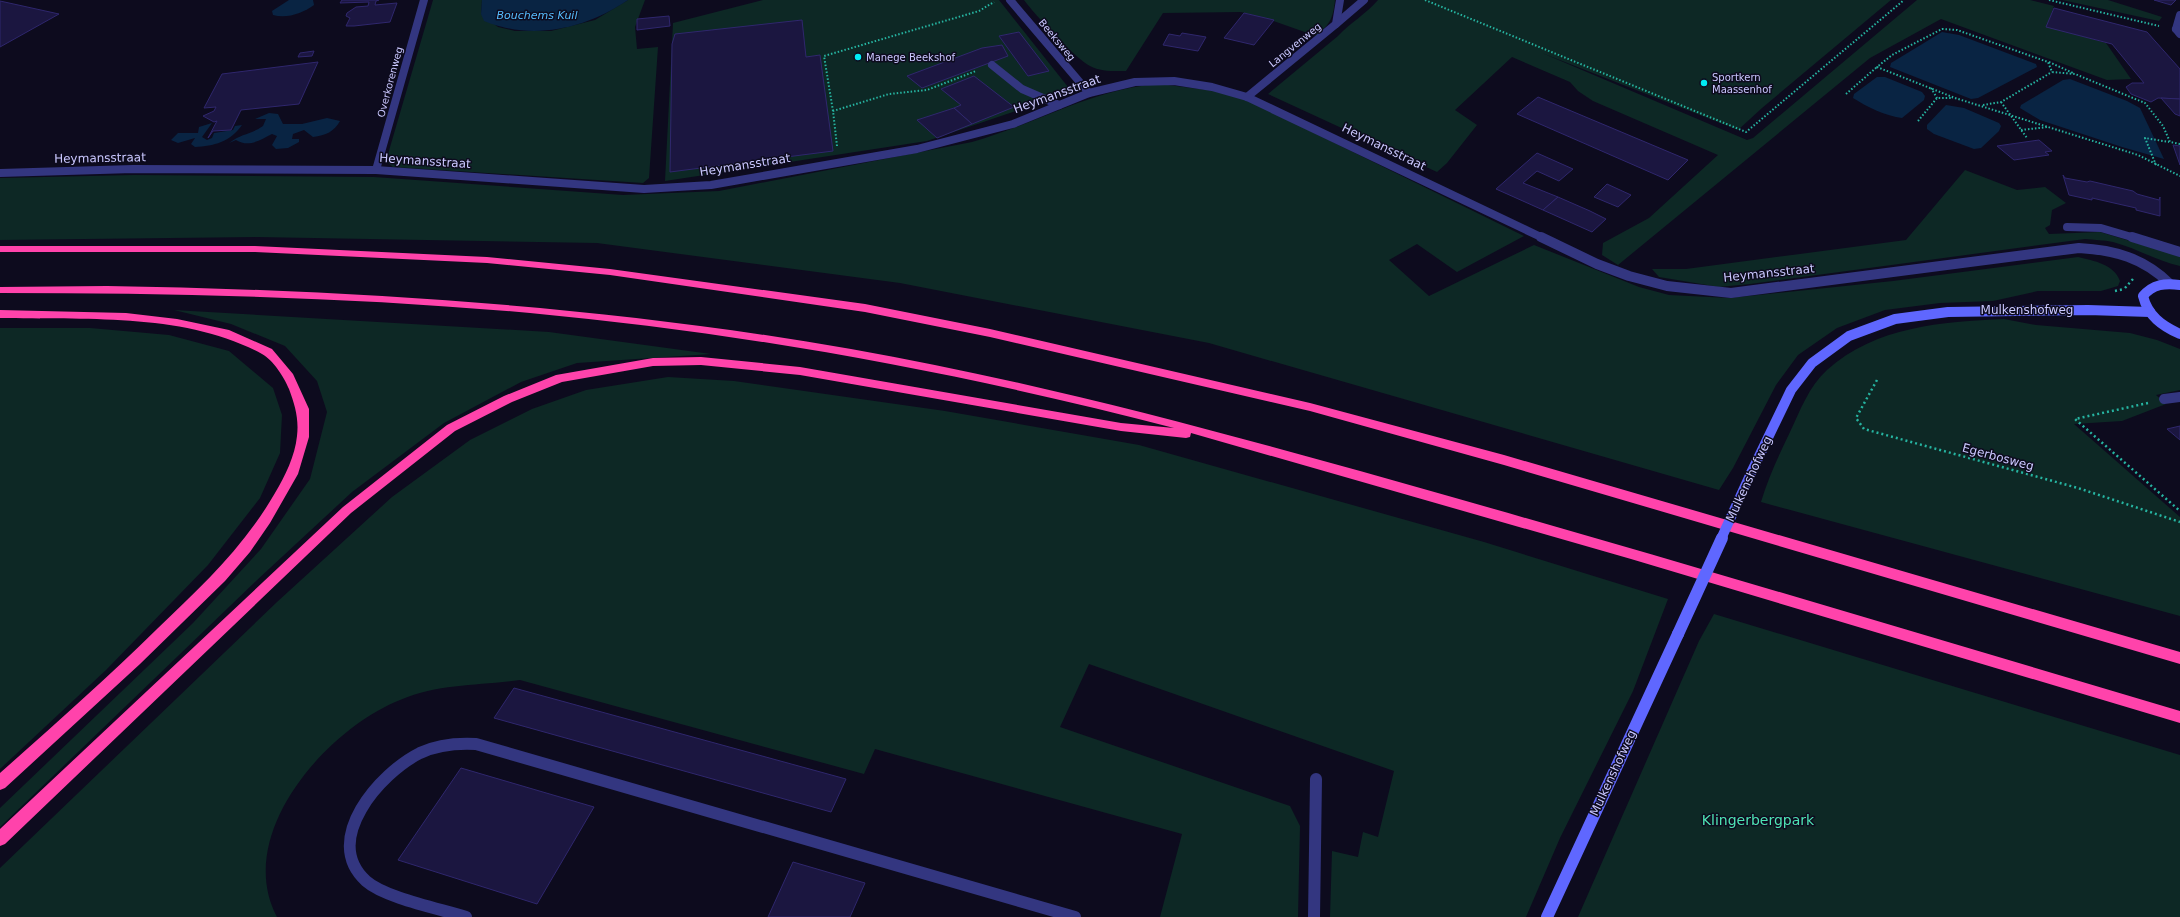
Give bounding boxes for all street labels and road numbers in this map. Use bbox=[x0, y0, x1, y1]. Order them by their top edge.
street label: Beeksweg bbox=[1036, 17, 1078, 63]
street label: Langvenweg bbox=[1267, 21, 1323, 69]
street label: Overkorenweg bbox=[375, 45, 405, 119]
street label: Heymansstraat bbox=[1012, 72, 1103, 116]
street label: Heymansstraat bbox=[1340, 121, 1429, 174]
street label: Heymansstraat bbox=[54, 150, 146, 166]
street label: Heymansstraat bbox=[379, 151, 472, 171]
street label: Heymansstraat bbox=[699, 151, 792, 179]
street label: Heymansstraat bbox=[1723, 261, 1816, 285]
street label: Mulkenshofweg bbox=[1981, 303, 2073, 317]
street label: Mulkenshofweg bbox=[1723, 434, 1775, 524]
street label: Egerbosweg bbox=[1961, 441, 2035, 473]
street label: Mulkenshofweg bbox=[1587, 728, 1639, 818]

